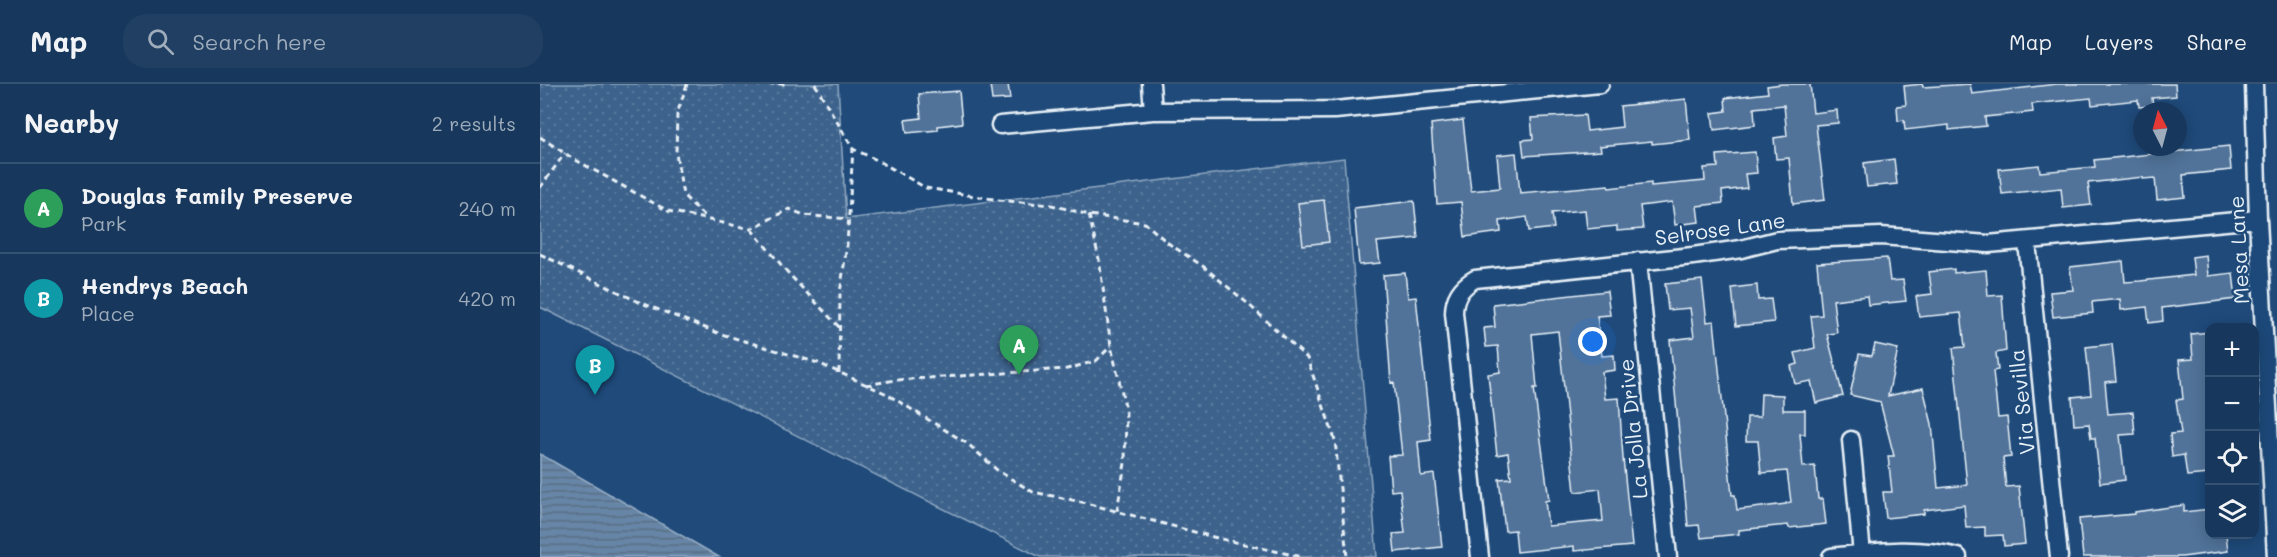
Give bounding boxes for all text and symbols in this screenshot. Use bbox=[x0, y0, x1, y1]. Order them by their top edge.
search box bbox=[123, 14, 543, 68]
text: Map bbox=[30, 23, 87, 59]
icon: search bbox=[144, 25, 177, 58]
text: Search here bbox=[192, 27, 326, 56]
text: Map bbox=[2009, 28, 2052, 55]
text: Layers bbox=[2085, 28, 2154, 55]
text: Share bbox=[2187, 28, 2247, 55]
north arrow bbox=[2133, 102, 2187, 156]
text: Nearby bbox=[24, 106, 119, 140]
text: 2 results bbox=[432, 110, 516, 136]
text: Douglas Family Preserve bbox=[81, 181, 353, 210]
text: A bbox=[37, 195, 50, 221]
text: 240 m bbox=[458, 195, 516, 221]
street label: Mesa Lane bbox=[2222, 195, 2254, 305]
street label: Selrose Lane bbox=[1653, 205, 1787, 251]
text: Park bbox=[81, 210, 126, 236]
text: Hendrys Beach bbox=[81, 271, 248, 300]
text: B bbox=[37, 285, 50, 311]
text: 420 m bbox=[458, 285, 516, 311]
text: Place bbox=[81, 300, 135, 326]
map controls bbox=[2205, 323, 2259, 539]
button: + bbox=[2205, 323, 2259, 377]
pin: A bbox=[1000, 326, 1038, 375]
your location bbox=[1578, 327, 1607, 356]
pin: B bbox=[576, 346, 614, 395]
street label: Via Sevilla bbox=[2002, 348, 2040, 456]
street label: La Jolla Drive bbox=[1611, 358, 1653, 500]
button: − bbox=[2205, 377, 2259, 431]
button: locate bbox=[2205, 431, 2259, 485]
button: layers bbox=[2205, 485, 2259, 539]

